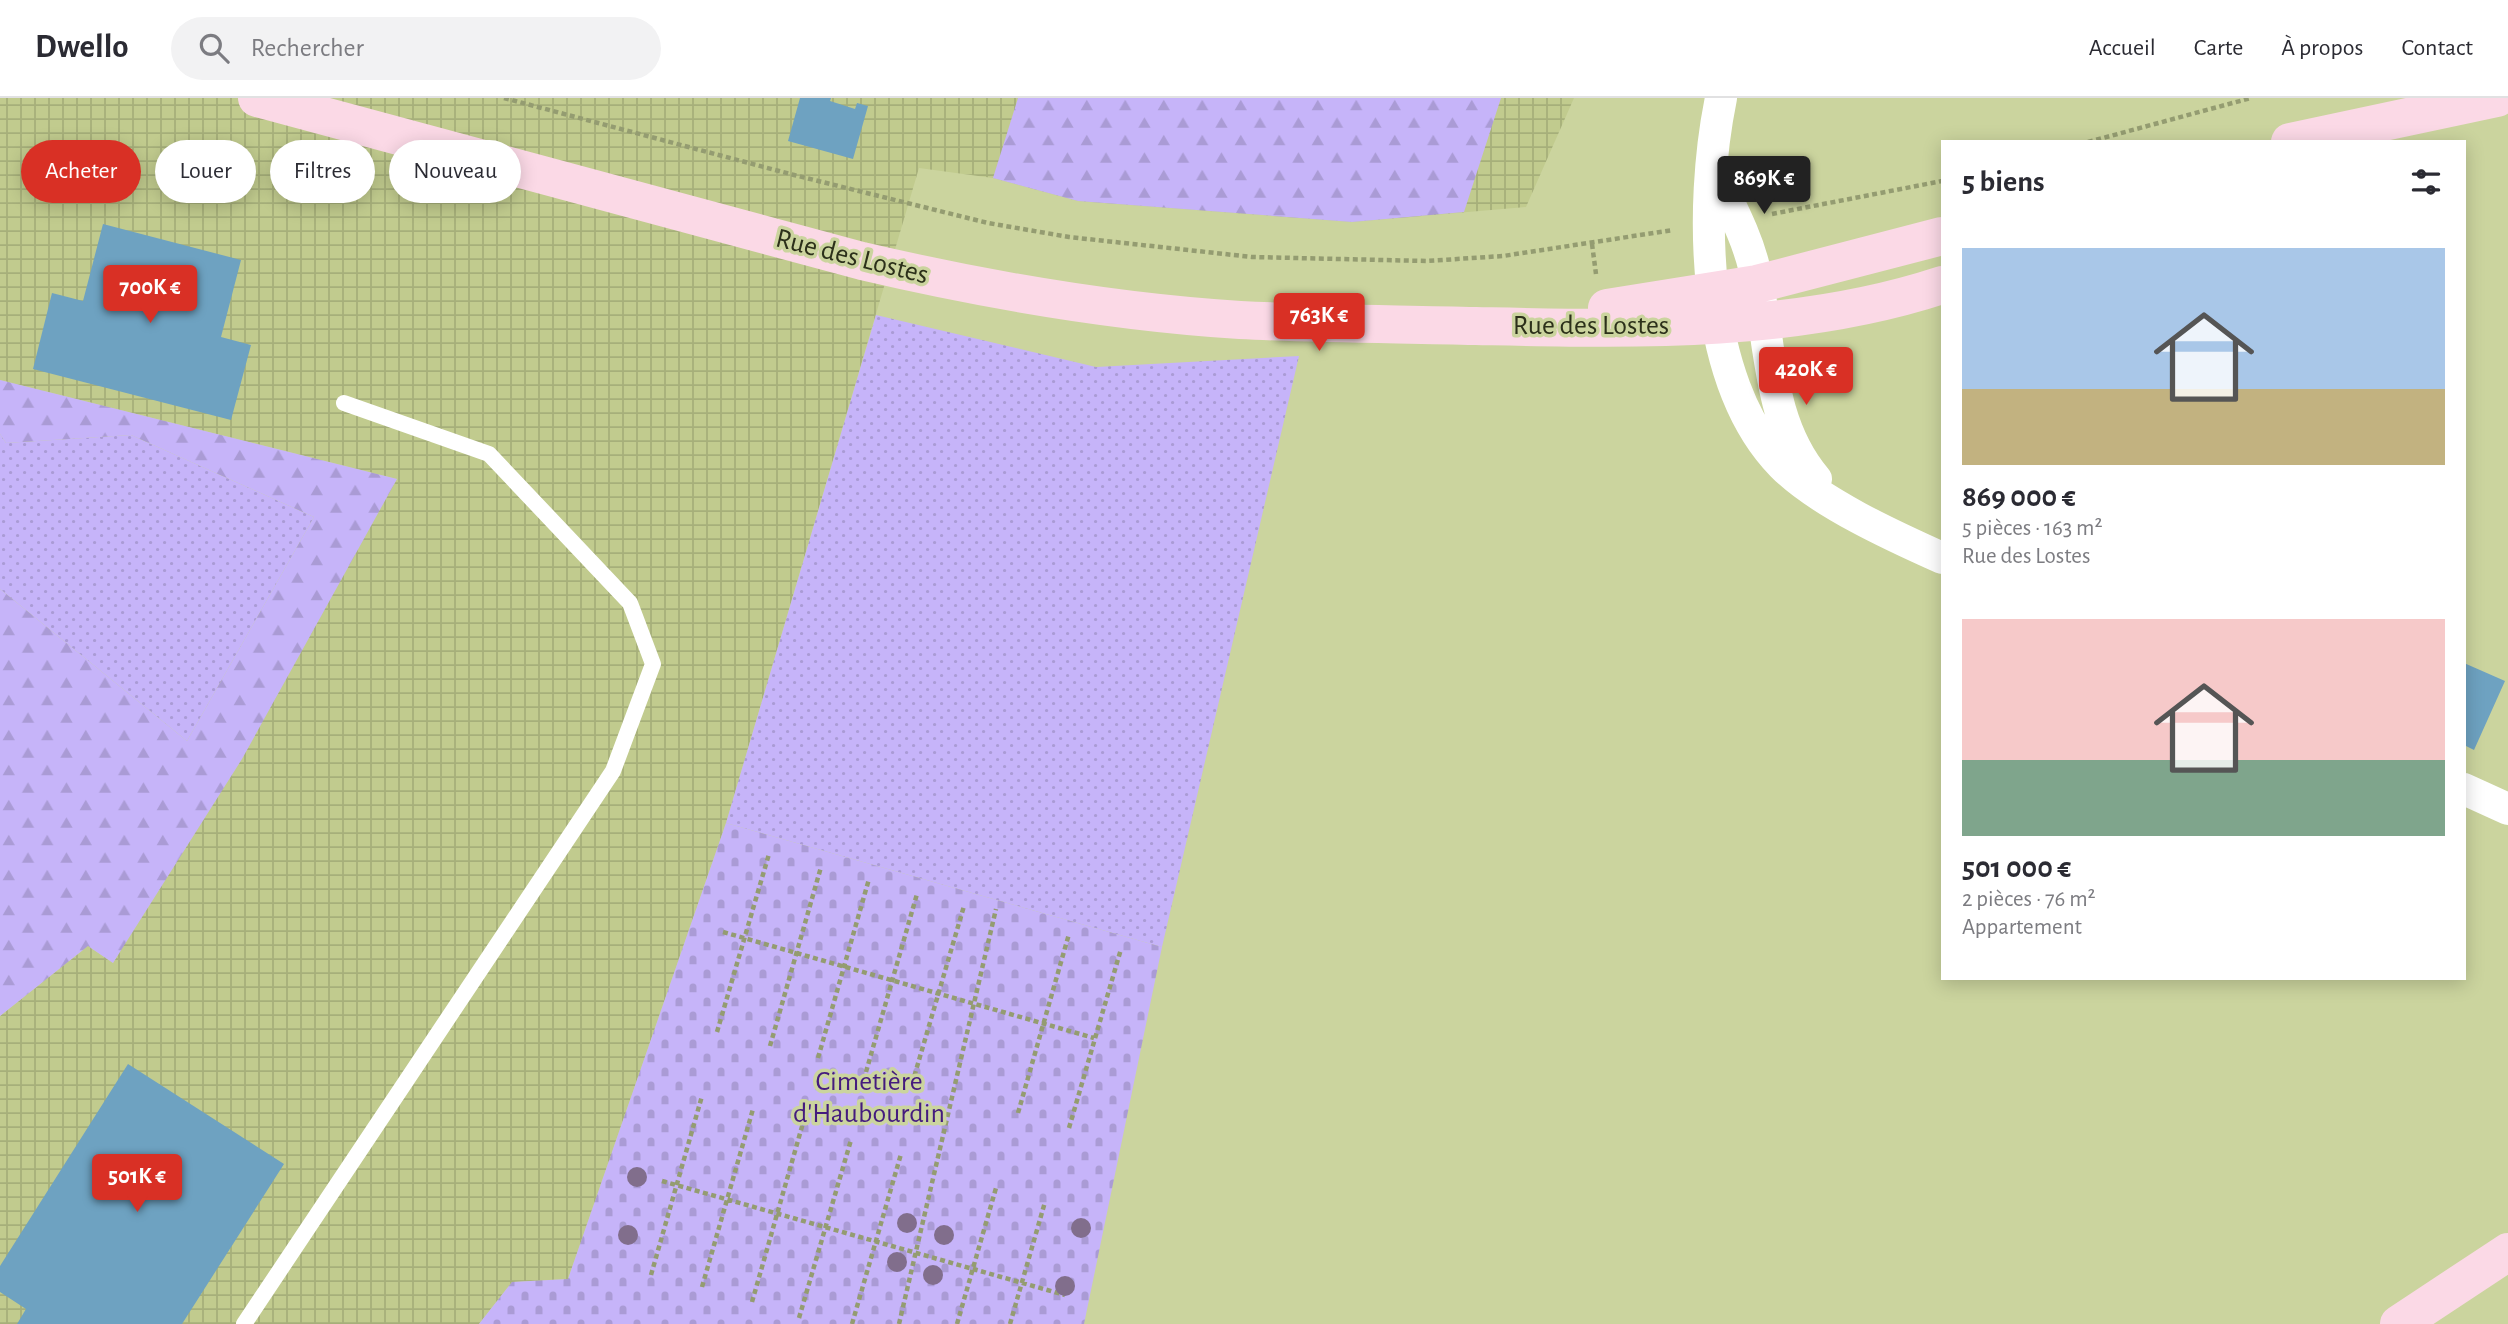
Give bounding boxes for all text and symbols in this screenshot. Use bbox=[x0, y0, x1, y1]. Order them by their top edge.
search box bbox=[171, 17, 661, 80]
icon: search bbox=[195, 29, 233, 67]
text: Dwello bbox=[35, 31, 129, 64]
text: Rechercher bbox=[251, 35, 364, 61]
text: Accueil bbox=[2089, 36, 2156, 60]
text: Carte bbox=[2194, 36, 2243, 60]
text: À propos bbox=[2281, 36, 2363, 60]
text: Contact bbox=[2401, 36, 2473, 60]
chip: Acheter bbox=[21, 140, 141, 203]
chip: Louer bbox=[155, 140, 256, 203]
chip: Filtres bbox=[270, 140, 375, 203]
chip: Nouveau bbox=[389, 140, 521, 203]
pin: 869K € bbox=[1707, 156, 1821, 216]
icon: filters bbox=[2407, 163, 2445, 201]
text: 869K € bbox=[1733, 167, 1795, 190]
text: 5 biens bbox=[1962, 167, 2045, 197]
street label: Rue des Lostes bbox=[773, 225, 931, 289]
pin: 700K € bbox=[93, 266, 207, 325]
text: 700K € bbox=[119, 276, 181, 299]
pin: 763K € bbox=[1262, 294, 1376, 353]
icon: home bbox=[2141, 294, 2267, 420]
text: 763K € bbox=[1290, 304, 1348, 327]
street label: Rue des Lostes bbox=[1513, 312, 1669, 340]
pin: 420K € bbox=[1749, 348, 1863, 407]
text: 420K € bbox=[1775, 358, 1837, 381]
text: 869 000 € bbox=[1962, 482, 2076, 512]
text: 5 pièces · 163 m² bbox=[1962, 517, 2103, 540]
text: Rue des Lostes bbox=[1962, 545, 2090, 568]
icon: home bbox=[2141, 665, 2267, 791]
text: 501 000 € bbox=[1962, 853, 2071, 883]
text: 2 pièces · 76 m² bbox=[1962, 888, 2096, 911]
text: Appartement bbox=[1962, 916, 2082, 939]
park label: Cimetière d'Haubourdin bbox=[793, 1068, 945, 1128]
pin: 501K € bbox=[80, 1154, 194, 1214]
text: 501K € bbox=[108, 1165, 166, 1188]

